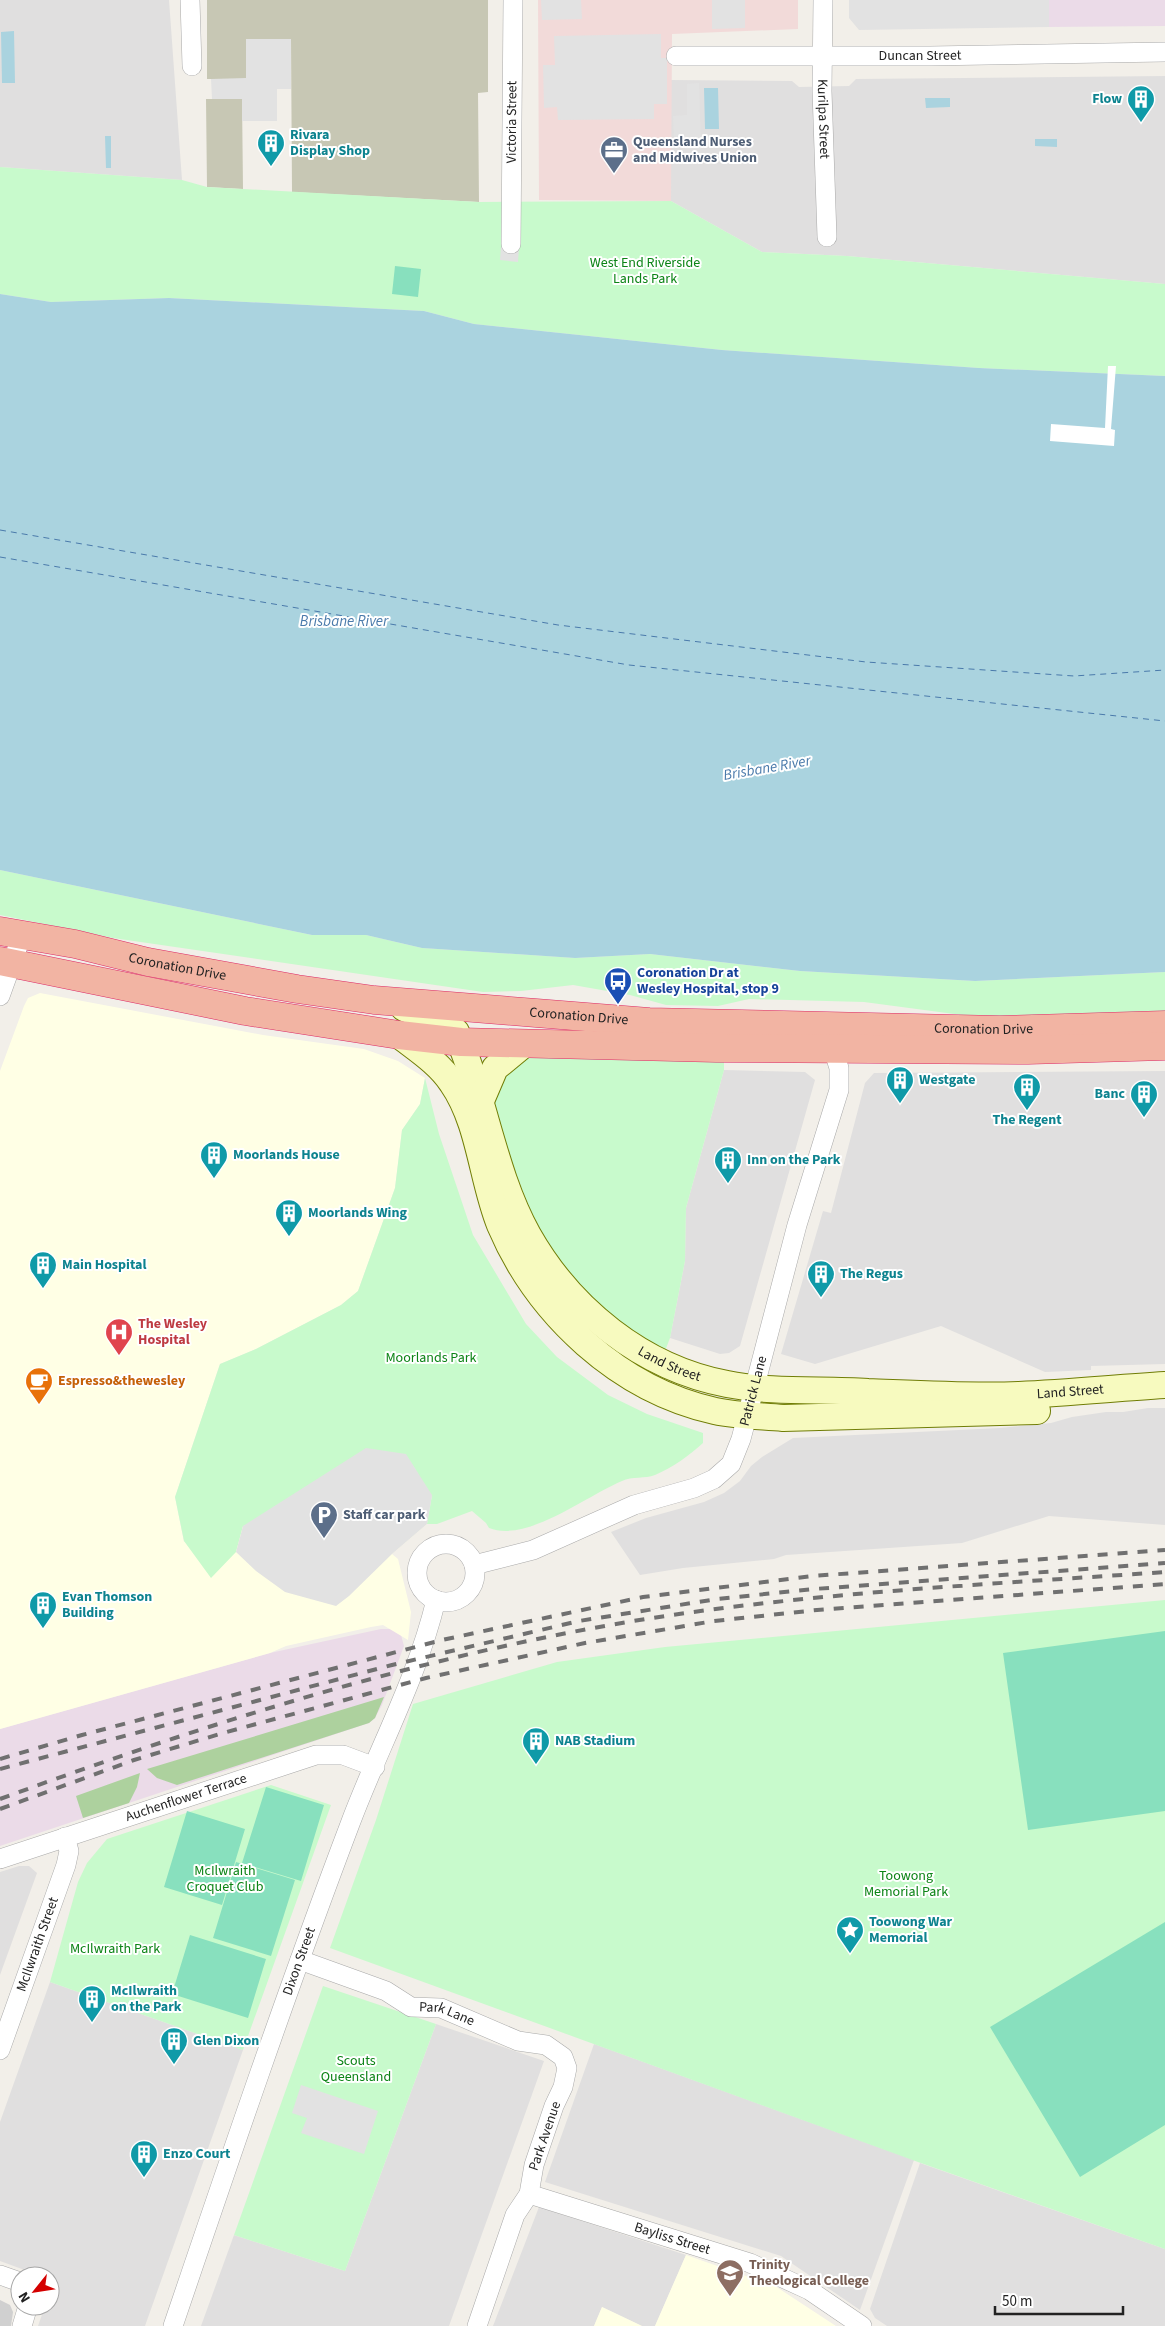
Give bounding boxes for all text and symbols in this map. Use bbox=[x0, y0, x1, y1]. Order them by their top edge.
street label: Duncan Street bbox=[879, 45, 962, 66]
street label: Kurilpa Street bbox=[812, 79, 834, 160]
street label: Victoria Street bbox=[502, 80, 522, 163]
building icon: Flow bbox=[1126, 84, 1156, 123]
place label: Flow bbox=[1092, 89, 1122, 109]
place label: Rivara Display Shop bbox=[290, 125, 370, 161]
building icon: Rivara Display Shop bbox=[256, 128, 286, 167]
place label: Queensland Nurses and Midwives Union bbox=[633, 132, 757, 168]
office icon: Queensland Nurses and Midwives Union bbox=[599, 135, 629, 174]
park label: West End Riverside Lands Park bbox=[590, 253, 700, 289]
water label: Brisbane River bbox=[300, 611, 389, 632]
water label: Brisbane River bbox=[722, 750, 813, 786]
street label: Coronation Drive bbox=[126, 948, 228, 986]
place label: Coronation Dr at Wesley Hospital, stop 9 bbox=[637, 963, 779, 999]
bus stop icon: Coronation Dr at Wesley Hospital, stop 9 bbox=[603, 966, 633, 1005]
street label: Coronation Drive bbox=[529, 1003, 629, 1030]
street label: Coronation Drive bbox=[934, 1018, 1033, 1040]
building icon: Westgate bbox=[885, 1065, 915, 1104]
place label: Westgate bbox=[919, 1070, 975, 1090]
building icon: The Regent bbox=[1012, 1072, 1042, 1111]
building icon: Banc bbox=[1129, 1079, 1159, 1118]
place label: Banc bbox=[1095, 1084, 1125, 1104]
place label: The Regent bbox=[992, 1110, 1062, 1130]
building icon: Moorlands House bbox=[199, 1140, 229, 1179]
place label: Moorlands House bbox=[233, 1145, 340, 1165]
building icon: Inn on the Park bbox=[713, 1145, 743, 1184]
place label: Inn on the Park bbox=[747, 1150, 841, 1170]
building icon: Moorlands Wing bbox=[274, 1198, 304, 1237]
place label: Moorlands Wing bbox=[308, 1203, 407, 1223]
building icon: Main Hospital bbox=[28, 1250, 58, 1289]
place label: Main Hospital bbox=[62, 1255, 146, 1275]
building icon: The Regus bbox=[806, 1259, 836, 1298]
place label: The Regus bbox=[840, 1264, 903, 1284]
place label: The Wesley Hospital bbox=[138, 1314, 208, 1350]
hospital icon: The Wesley Hospital bbox=[104, 1317, 134, 1356]
street label: Land Street bbox=[634, 1341, 703, 1387]
park label: Moorlands Park bbox=[385, 1348, 477, 1368]
street label: Patrick Lane bbox=[735, 1354, 772, 1428]
cafe icon: Espresso&thewesley bbox=[24, 1366, 54, 1405]
place label: Espresso&thewesley bbox=[58, 1371, 186, 1391]
street label: Land Street bbox=[1036, 1379, 1105, 1404]
parking icon: Staff car park bbox=[309, 1500, 339, 1539]
place label: Staff car park bbox=[343, 1505, 426, 1525]
place label: Evan Thomson Building bbox=[62, 1587, 152, 1623]
building icon: Evan Thomson Building bbox=[28, 1590, 58, 1629]
building icon: NAB Stadium bbox=[521, 1726, 551, 1765]
place label: NAB Stadium bbox=[555, 1731, 635, 1751]
street label: Auchenflower Terrace bbox=[123, 1768, 250, 1827]
park label: McIlwraith Croquet Club bbox=[187, 1861, 264, 1897]
park label: Toowong Memorial Park bbox=[864, 1866, 948, 1902]
street label: McIlwraith Street bbox=[12, 1894, 64, 1995]
place label: Toowong War Memorial bbox=[869, 1912, 953, 1948]
place icon: Toowong War Memorial bbox=[835, 1915, 865, 1954]
street label: Dixon Street bbox=[278, 1924, 321, 1998]
park label: McIlwraith Park bbox=[70, 1939, 160, 1959]
place label: McIlwraith on the Park bbox=[111, 1981, 182, 2017]
building icon: McIlwraith on the Park bbox=[77, 1984, 107, 2023]
street label: Park Lane bbox=[419, 1997, 478, 2031]
building icon: Glen Dixon bbox=[159, 2026, 189, 2065]
place label: Glen Dixon bbox=[193, 2031, 259, 2051]
park label: Scouts Queensland bbox=[321, 2051, 391, 2087]
street label: Park Avenue bbox=[524, 2099, 566, 2173]
building icon: Enzo Court bbox=[129, 2139, 159, 2178]
place label: Enzo Court bbox=[163, 2144, 231, 2164]
street label: Bayliss Street bbox=[632, 2217, 713, 2260]
place label: Trinity Theological College bbox=[749, 2255, 869, 2291]
school or university icon: Trinity Theological College bbox=[715, 2258, 745, 2297]
north arrow bbox=[10, 2266, 60, 2316]
scale bar bbox=[995, 2284, 1122, 2316]
text: N bbox=[14, 2288, 36, 2306]
text: 50 m bbox=[1002, 2291, 1032, 2312]

